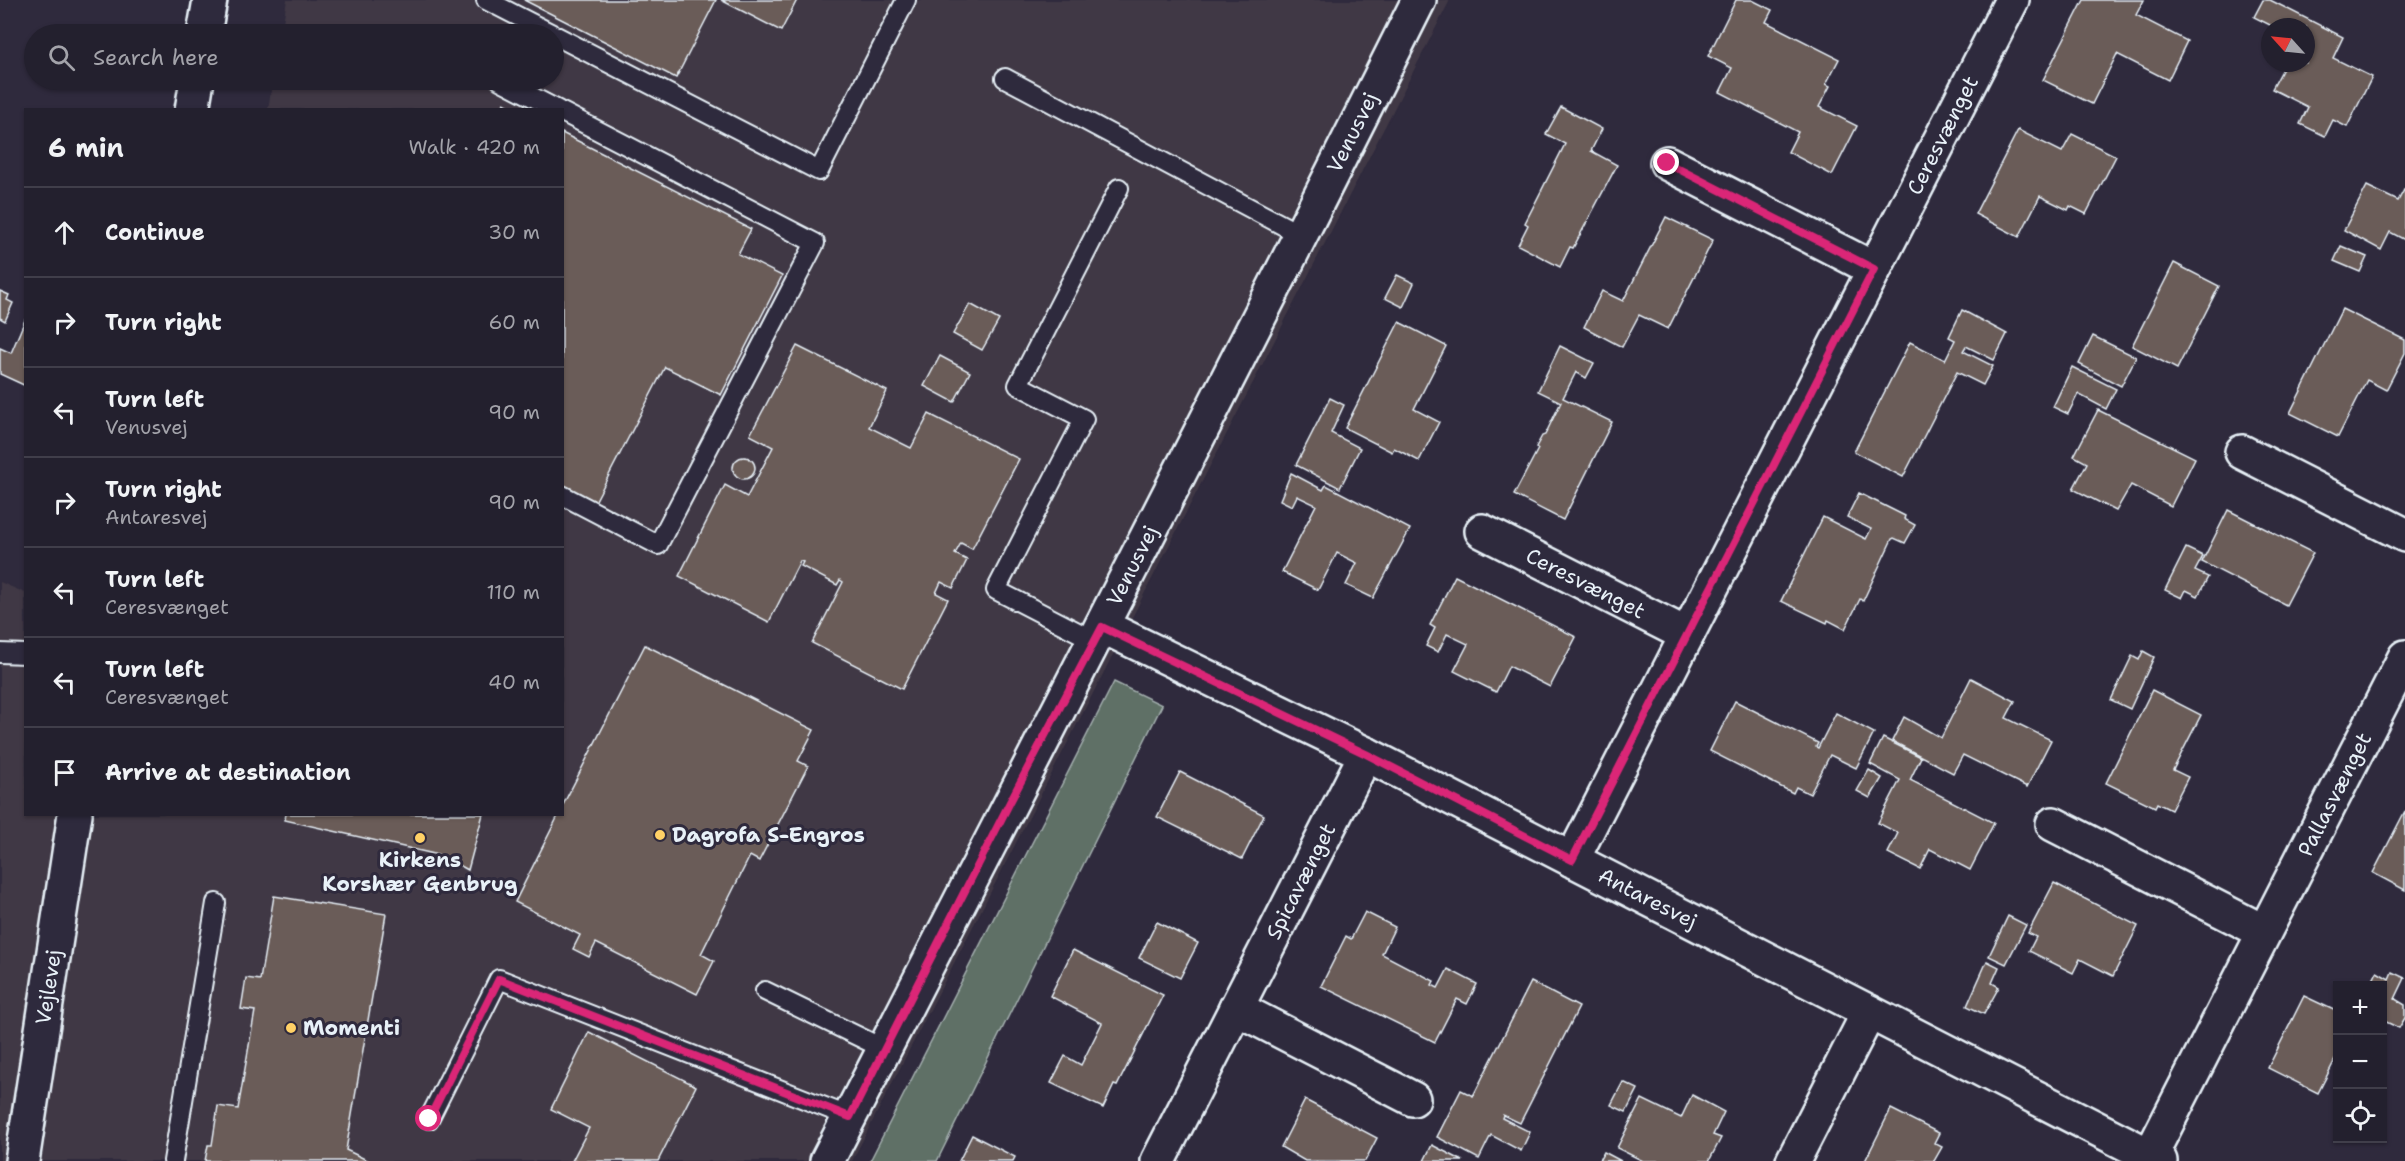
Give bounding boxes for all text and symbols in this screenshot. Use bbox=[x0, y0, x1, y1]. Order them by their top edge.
north arrow bbox=[2261, 18, 2315, 72]
search box bbox=[24, 24, 564, 90]
icon: search bbox=[45, 41, 78, 74]
text: Search here bbox=[93, 43, 219, 72]
street label: Ceresvænget bbox=[1901, 71, 1985, 200]
street label: Venusvej bbox=[1321, 87, 1385, 178]
text: 6 min bbox=[48, 130, 124, 165]
text: Walk · 420 m bbox=[408, 134, 540, 160]
route end bbox=[1653, 149, 1679, 175]
icon: ahead bbox=[48, 216, 81, 249]
text: Continue bbox=[105, 218, 205, 247]
text: 30 m bbox=[488, 219, 540, 245]
icon: right bbox=[48, 306, 81, 339]
text: Turn right bbox=[105, 308, 222, 337]
text: 60 m bbox=[488, 309, 540, 335]
text: Turn left bbox=[105, 385, 204, 414]
icon: left bbox=[48, 396, 81, 429]
text: 90 m bbox=[488, 399, 540, 425]
text: Venusvej bbox=[105, 414, 188, 440]
text: Turn right bbox=[105, 475, 222, 504]
icon: right bbox=[48, 486, 81, 519]
text: 90 m bbox=[488, 489, 540, 515]
text: Antaresvej bbox=[105, 504, 207, 530]
street label: Venusvej bbox=[1100, 521, 1165, 611]
street label: Ceresvænget bbox=[1521, 542, 1650, 625]
text: Turn left bbox=[105, 565, 204, 594]
icon: left bbox=[48, 576, 81, 609]
text: 110 m bbox=[486, 579, 540, 605]
text: Ceresvænget bbox=[105, 594, 229, 620]
text: Turn left bbox=[105, 655, 204, 684]
icon: left bbox=[48, 666, 81, 699]
text: 40 m bbox=[488, 669, 540, 695]
text: Ceresvænget bbox=[105, 684, 229, 710]
street label: Pallasvænget bbox=[2291, 728, 2378, 861]
icon: arrive bbox=[48, 756, 81, 789]
text: Arrive at destination bbox=[105, 758, 351, 787]
street label: Spicavænget bbox=[1260, 818, 1342, 944]
place label: Dagrofa S-Engros bbox=[672, 821, 865, 849]
marker: Dagrofa S-Engros bbox=[653, 828, 667, 842]
marker: Kirkens Korshær Genbrug bbox=[413, 831, 427, 845]
place label: Kirkens Korshær Genbrug bbox=[322, 846, 518, 898]
street label: Antaresvej bbox=[1593, 861, 1702, 935]
street label: Vejlevej bbox=[29, 948, 68, 1026]
map controls bbox=[2333, 981, 2387, 1143]
button: + bbox=[2333, 981, 2387, 1035]
place label: Momenti bbox=[303, 1014, 400, 1042]
marker: Momenti bbox=[284, 1021, 298, 1035]
button: − bbox=[2333, 1035, 2387, 1089]
button: locate bbox=[2333, 1089, 2387, 1143]
route start bbox=[415, 1105, 441, 1131]

